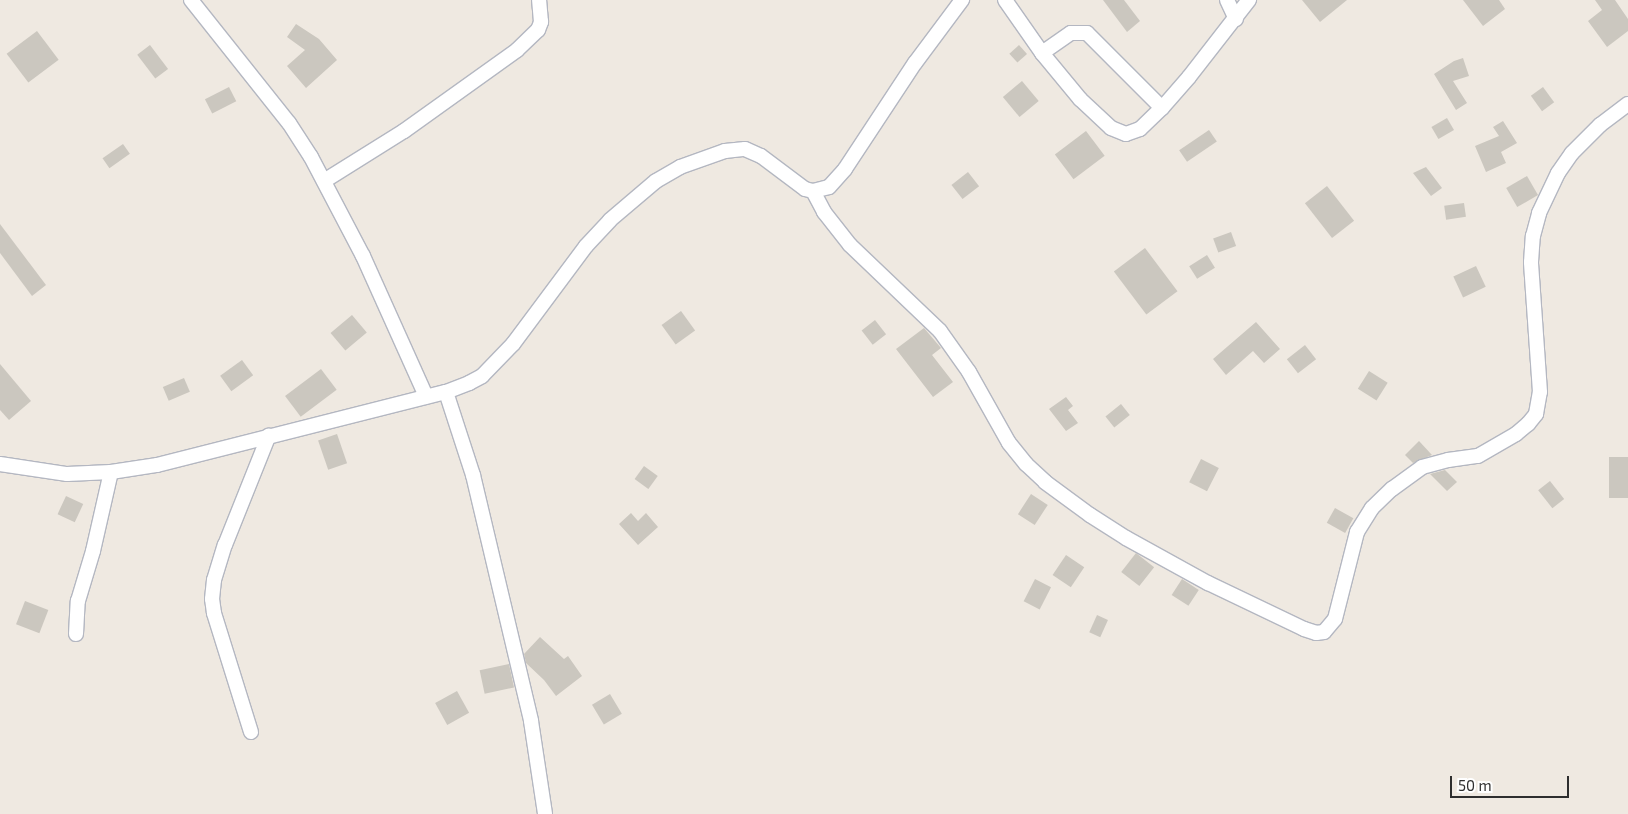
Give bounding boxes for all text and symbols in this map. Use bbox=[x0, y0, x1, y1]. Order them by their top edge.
scale bar bbox=[1453, 766, 1572, 798]
text: 50 m bbox=[1458, 776, 1492, 794]

